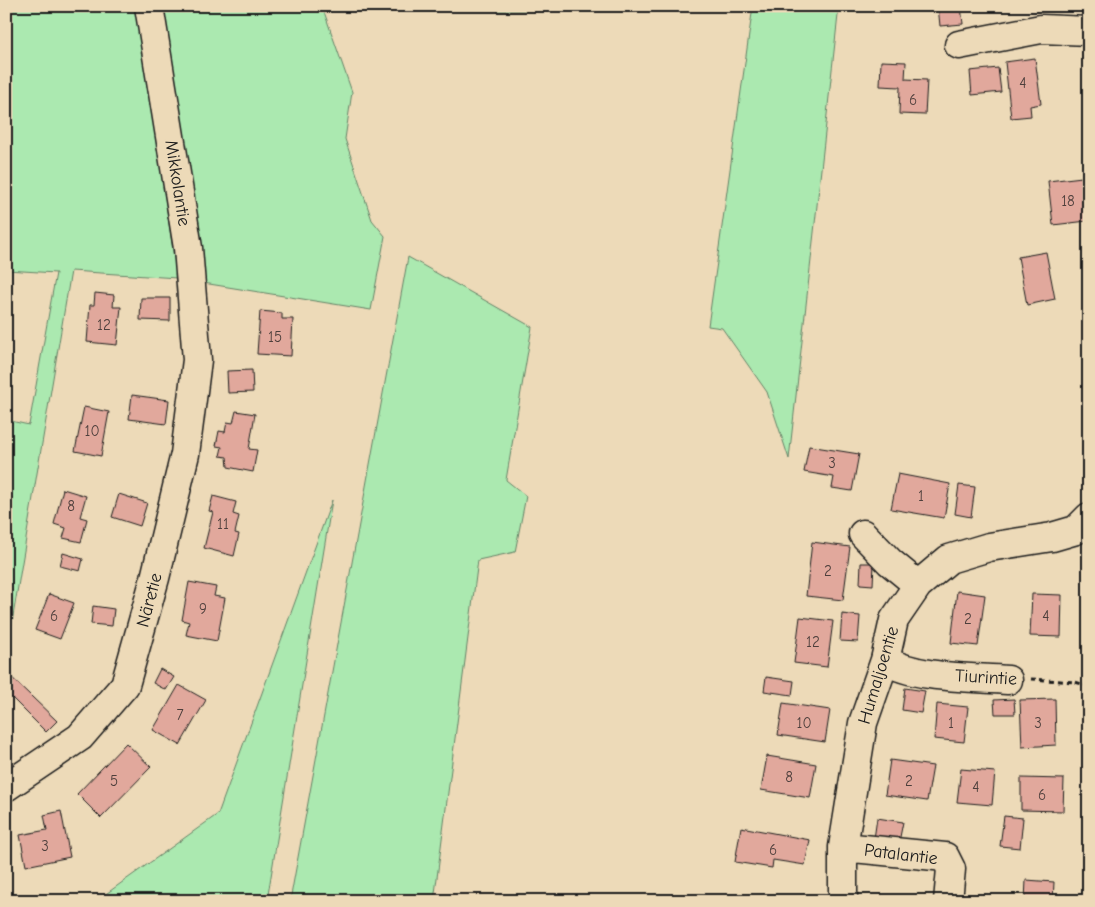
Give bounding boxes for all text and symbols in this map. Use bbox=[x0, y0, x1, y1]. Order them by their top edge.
house number: 4 bbox=[1019, 74, 1027, 92]
house number: 6 bbox=[909, 91, 917, 109]
street label: Mikkolantie bbox=[160, 138, 195, 228]
house number: 18 bbox=[1061, 192, 1075, 210]
house number: 12 bbox=[97, 316, 111, 334]
house number: 15 bbox=[268, 328, 282, 346]
house number: 10 bbox=[84, 422, 100, 440]
house number: 3 bbox=[828, 454, 836, 472]
house number: 1 bbox=[918, 487, 924, 505]
house number: 8 bbox=[67, 497, 75, 515]
house number: 11 bbox=[217, 515, 229, 533]
house number: 2 bbox=[824, 562, 832, 580]
street label: Näretie bbox=[132, 571, 167, 630]
house number: 9 bbox=[199, 600, 207, 618]
house number: 6 bbox=[50, 607, 58, 625]
house number: 4 bbox=[1042, 607, 1050, 625]
house number: 2 bbox=[964, 610, 972, 628]
street label: Humaljoentie bbox=[854, 624, 903, 727]
house number: 12 bbox=[806, 633, 820, 651]
street label: Tiurintie bbox=[954, 665, 1018, 690]
house number: 7 bbox=[176, 706, 184, 724]
house number: 10 bbox=[796, 714, 812, 732]
house number: 1 bbox=[948, 714, 954, 732]
house number: 3 bbox=[1034, 714, 1042, 732]
house number: 8 bbox=[785, 768, 793, 786]
house number: 5 bbox=[110, 772, 118, 790]
house number: 2 bbox=[905, 772, 913, 790]
house number: 4 bbox=[972, 778, 980, 796]
house number: 6 bbox=[1038, 786, 1046, 804]
house number: 3 bbox=[41, 837, 49, 855]
street label: Patalantie bbox=[863, 840, 939, 869]
house number: 6 bbox=[769, 841, 777, 859]

